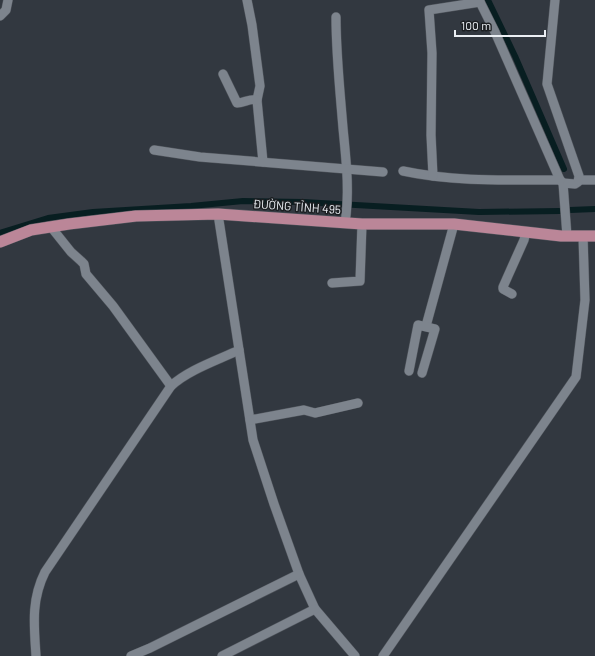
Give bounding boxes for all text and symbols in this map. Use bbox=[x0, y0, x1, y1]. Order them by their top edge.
scale bar bbox=[455, 12, 545, 38]
text: 100 m bbox=[461, 18, 491, 32]
street label: ĐƯỜNG TỈNH 495 bbox=[252, 196, 342, 216]

